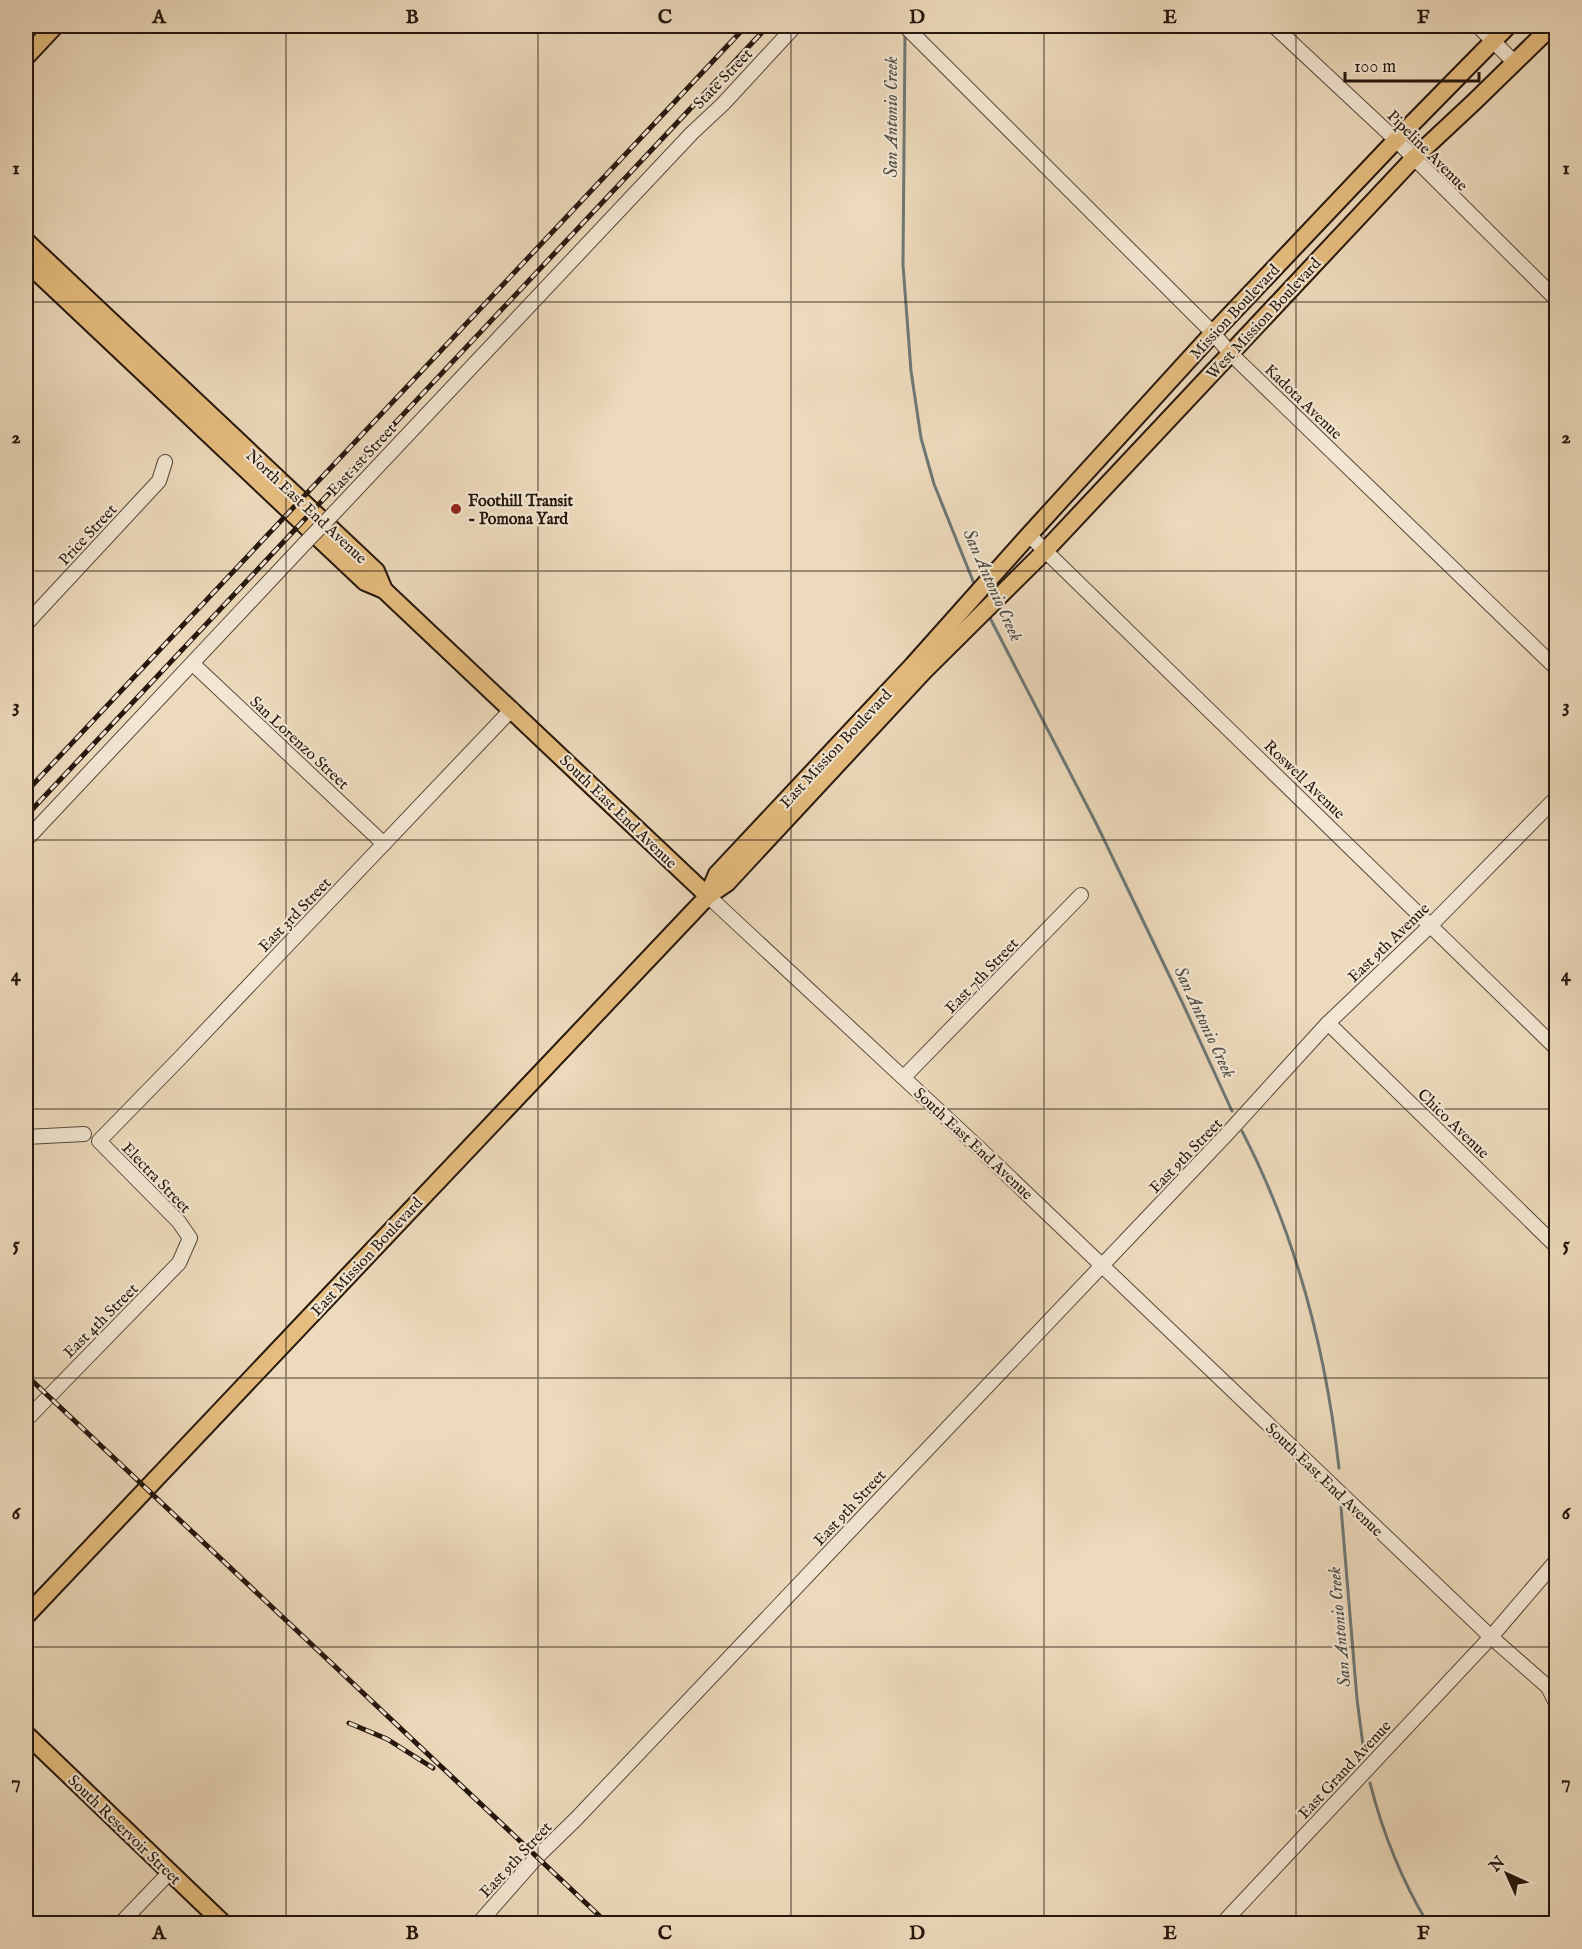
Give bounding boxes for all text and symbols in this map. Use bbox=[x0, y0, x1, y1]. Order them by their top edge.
text: A bbox=[151, 5, 167, 30]
text: B bbox=[405, 5, 419, 30]
text: C bbox=[658, 5, 672, 30]
text: D bbox=[909, 5, 925, 30]
text: E bbox=[1163, 5, 1177, 30]
text: F bbox=[1417, 5, 1430, 30]
street label: State Street bbox=[690, 44, 758, 114]
scale bar bbox=[1345, 45, 1478, 83]
text: 100 m bbox=[1354, 56, 1396, 79]
water label: San Antonio Creek bbox=[881, 57, 904, 177]
street label: Pipeline Avenue bbox=[1382, 107, 1471, 196]
text: 1 bbox=[12, 156, 20, 181]
text: 1 bbox=[1562, 156, 1570, 181]
street label: West Mission Boulevard bbox=[1203, 254, 1326, 384]
street label: Mission Boulevard bbox=[1186, 260, 1285, 364]
street label: Kadota Avenue bbox=[1260, 360, 1346, 445]
street label: East 1st Street bbox=[323, 419, 402, 501]
text: 2 bbox=[11, 425, 21, 450]
text: 2 bbox=[1561, 425, 1571, 450]
street label: North East End Avenue bbox=[241, 446, 370, 569]
place label: Foothill Transit - Pomona Yard bbox=[468, 492, 573, 530]
street label: Price Street bbox=[55, 500, 122, 570]
marker: Foothill Transit - Pomona Yard bbox=[449, 502, 463, 516]
water label: San Antonio Creek bbox=[957, 526, 1027, 645]
street label: East Mission Boulevard bbox=[776, 685, 897, 813]
street label: San Lorenzo Street bbox=[245, 692, 353, 795]
text: 3 bbox=[12, 694, 20, 719]
text: 3 bbox=[1562, 694, 1570, 719]
street label: Roswell Avenue bbox=[1259, 737, 1348, 824]
street label: South East End Avenue bbox=[555, 751, 681, 874]
street label: East 3rd Street bbox=[255, 873, 336, 957]
street label: East 9th Avenue bbox=[1344, 899, 1434, 987]
street label: East 7th Street bbox=[941, 934, 1024, 1018]
text: 4 bbox=[11, 963, 22, 988]
water label: San Antonio Creek bbox=[1168, 963, 1240, 1082]
text: 4 bbox=[1561, 963, 1572, 988]
street label: South East End Avenue bbox=[909, 1084, 1036, 1205]
street label: Chico Avenue bbox=[1413, 1085, 1493, 1164]
street label: East 9th Street bbox=[1146, 1114, 1228, 1198]
street label: Electra Street bbox=[117, 1139, 195, 1218]
street label: East Mission Boulevard bbox=[307, 1193, 428, 1321]
text: 5 bbox=[12, 1232, 20, 1257]
text: 5 bbox=[1562, 1232, 1570, 1257]
street label: East 4th Street bbox=[60, 1279, 143, 1363]
street label: South East End Avenue bbox=[1261, 1419, 1387, 1542]
street label: East 9th Street bbox=[810, 1466, 891, 1551]
text: 6 bbox=[12, 1501, 22, 1526]
text: 6 bbox=[1562, 1501, 1572, 1526]
water label: San Antonio Creek bbox=[1324, 1566, 1357, 1688]
street label: East Grand Avenue bbox=[1295, 1717, 1396, 1824]
text: 7 bbox=[11, 1770, 21, 1795]
text: 7 bbox=[1561, 1770, 1571, 1795]
street label: South Reservoir Street bbox=[63, 1771, 185, 1890]
street label: East 9th Street bbox=[476, 1818, 557, 1903]
north arrow bbox=[1477, 1844, 1537, 1904]
text: N bbox=[1485, 1853, 1510, 1877]
text: A bbox=[151, 1921, 167, 1946]
text: B bbox=[405, 1921, 419, 1946]
text: C bbox=[658, 1921, 672, 1946]
text: D bbox=[909, 1921, 925, 1946]
text: E bbox=[1163, 1921, 1177, 1946]
text: F bbox=[1417, 1921, 1430, 1946]

